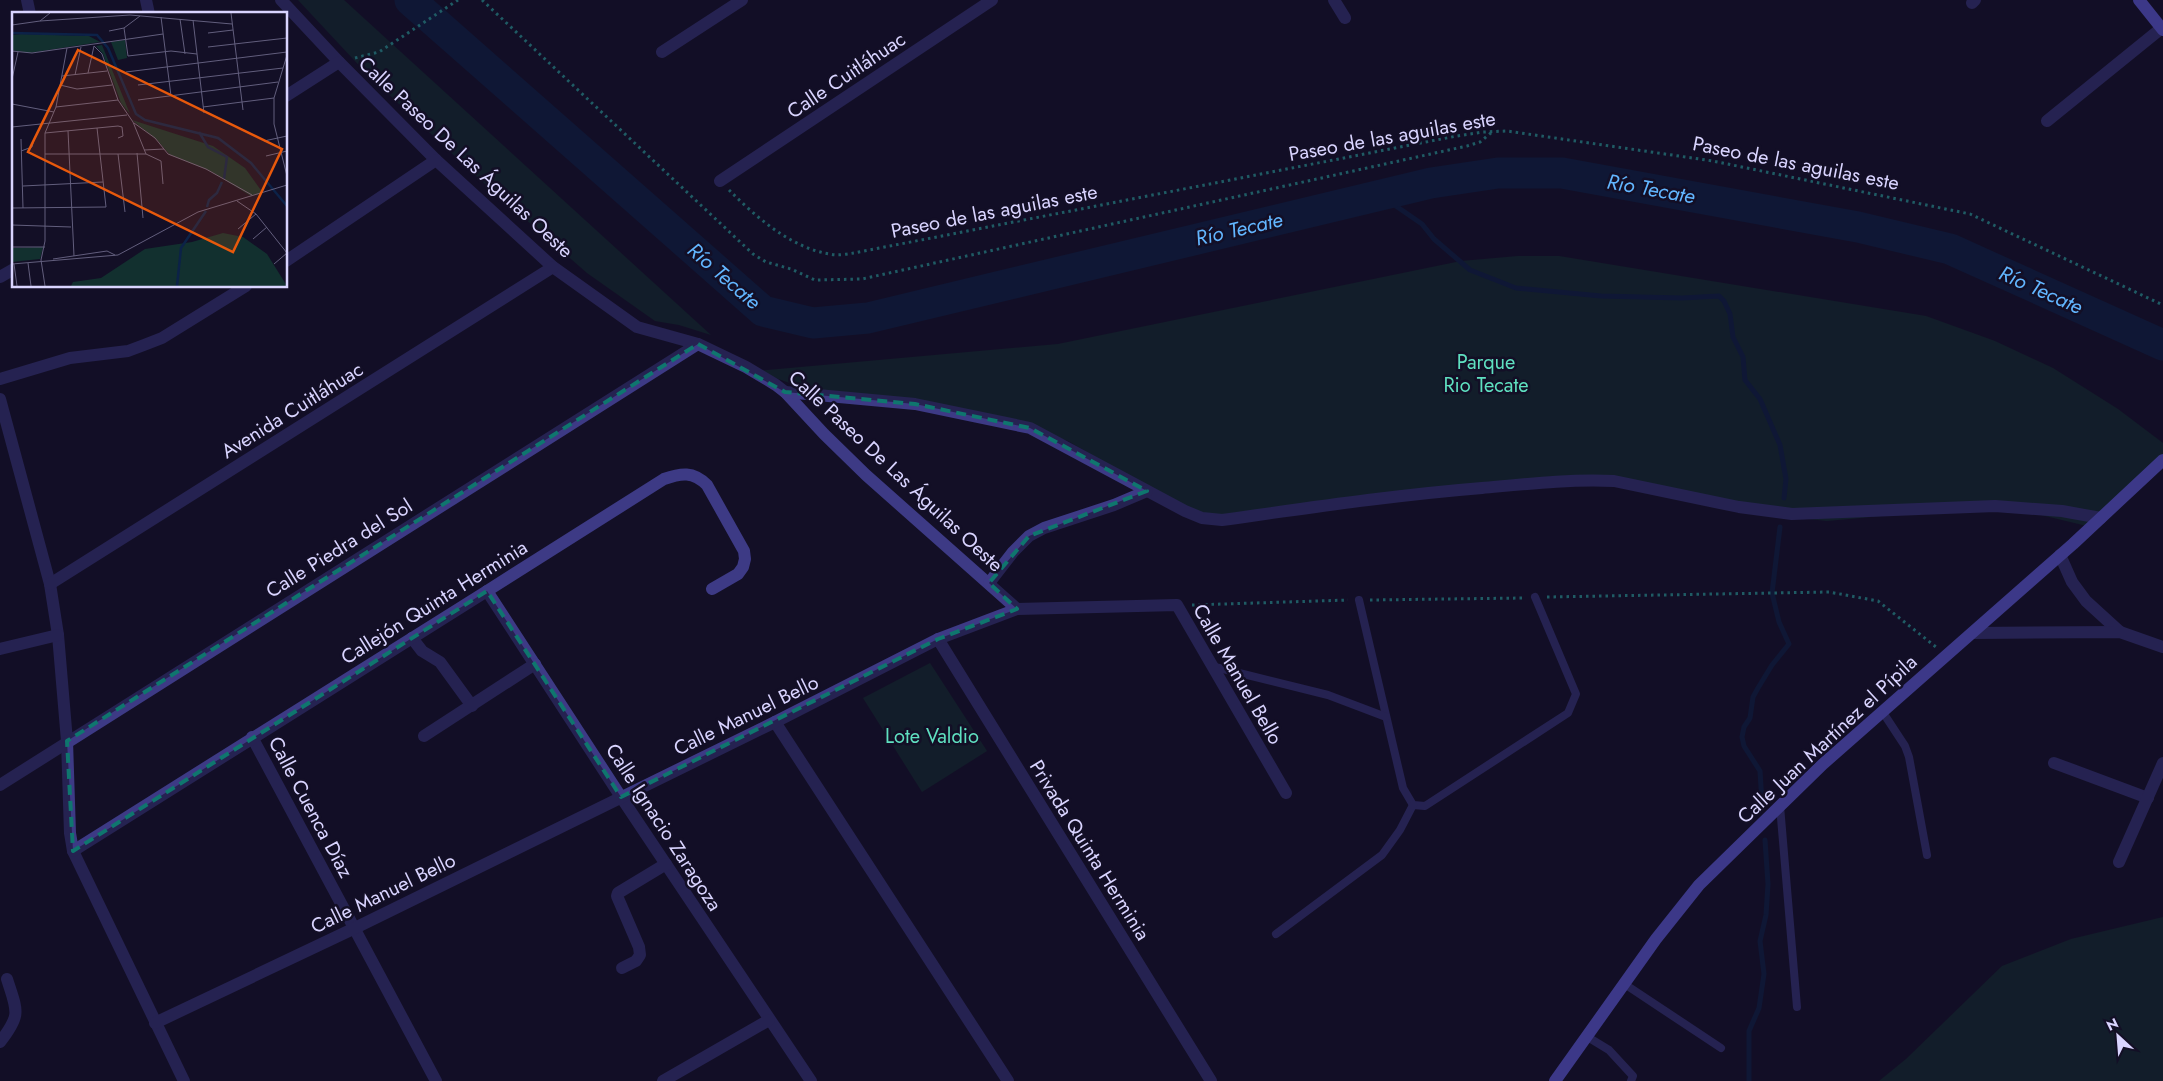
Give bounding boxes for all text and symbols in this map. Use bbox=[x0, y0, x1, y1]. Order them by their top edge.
inset map bbox=[12, 12, 288, 288]
street label: Calle Cuitláhuac bbox=[781, 25, 911, 126]
street label: Calle Paseo De Las Águilas Oeste bbox=[352, 50, 580, 265]
street label: Paseo de las aguilas este bbox=[1286, 104, 1498, 169]
street label: Paseo de las aguilas este bbox=[1690, 129, 1902, 198]
water label: Río Tecate bbox=[1605, 167, 1698, 212]
street label: Paseo de las aguilas este bbox=[888, 177, 1100, 246]
water label: Río Tecate bbox=[1192, 204, 1286, 254]
water label: Río Tecate bbox=[681, 236, 768, 317]
water label: Río Tecate bbox=[1994, 258, 2088, 322]
park label: Parque Rio Tecate bbox=[1443, 348, 1529, 400]
street label: Avenida Cuitláhuac bbox=[216, 355, 369, 466]
street label: Calle Paseo De Las Águilas Oeste bbox=[782, 364, 1010, 579]
street label: Calle Piedra del Sol bbox=[260, 492, 418, 605]
street label: Callejón Quinta Herminia bbox=[335, 533, 533, 672]
street label: Calle Manuel Bello bbox=[1185, 599, 1290, 750]
street label: Calle Juan Martínez el Pípila bbox=[1731, 648, 1924, 831]
street label: Calle Manuel Bello bbox=[669, 668, 824, 763]
park label: Lote Valdio bbox=[885, 722, 979, 751]
street label: Calle Cuenca Díaz bbox=[261, 731, 360, 883]
street label: Calle Ignacio Zaragoza bbox=[598, 738, 729, 917]
street label: Privada Quinta Herminia bbox=[1022, 754, 1157, 946]
street label: Calle Manuel Bello bbox=[306, 846, 461, 941]
north arrow bbox=[2093, 1011, 2143, 1061]
text: N bbox=[2103, 1013, 2122, 1036]

